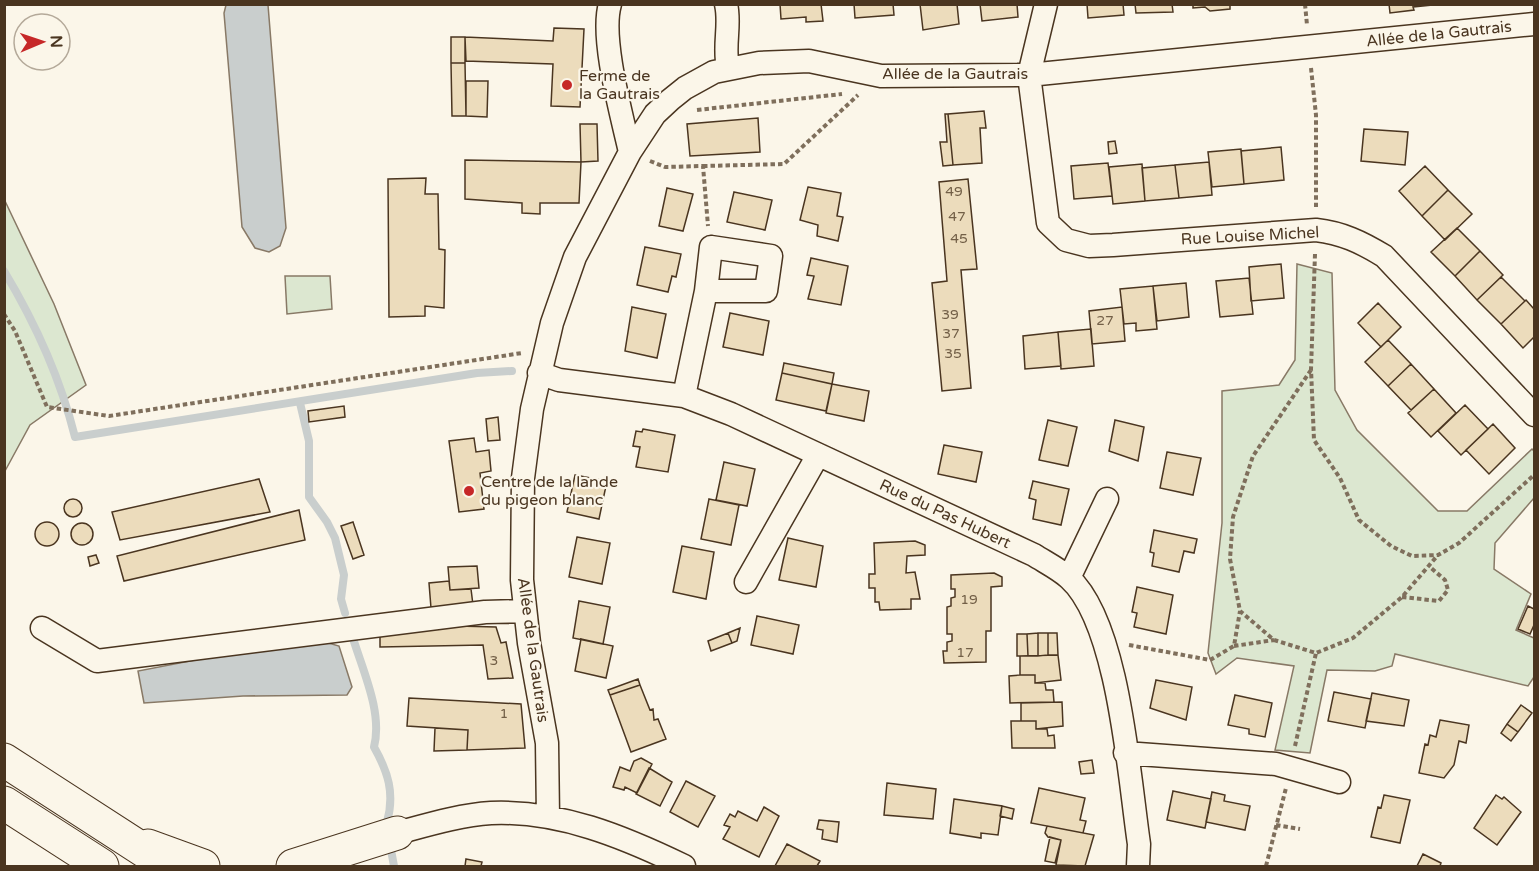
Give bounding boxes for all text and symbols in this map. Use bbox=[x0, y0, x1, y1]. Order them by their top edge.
north arrow bbox=[12, 12, 72, 72]
street label: Allée de la Gautrais bbox=[1365, 16, 1513, 52]
text: N bbox=[46, 35, 66, 48]
street label: Allée de la Gautrais bbox=[882, 64, 1028, 84]
place label: Ferme de la Gautrais bbox=[579, 66, 660, 104]
marker: Ferme de la Gautrais bbox=[560, 78, 574, 92]
house number: 49 bbox=[945, 183, 963, 200]
house number: 47 bbox=[948, 208, 966, 225]
street label: Rue Louise Michel bbox=[1180, 222, 1320, 250]
house number: 45 bbox=[950, 230, 968, 247]
house number: 39 bbox=[941, 306, 959, 323]
house number: 27 bbox=[1096, 312, 1114, 329]
house number: 37 bbox=[942, 325, 960, 342]
house number: 35 bbox=[944, 345, 962, 362]
place label: Centre de la lande du pigeon blanc bbox=[481, 472, 618, 510]
street label: Rue du Pas Hubert bbox=[876, 475, 1014, 553]
marker: Centre de la lande du pigeon blanc bbox=[462, 484, 476, 498]
street label: Allée de la Gautrais bbox=[513, 576, 553, 724]
house number: 19 bbox=[960, 591, 978, 608]
house number: 17 bbox=[956, 644, 974, 661]
house number: 3 bbox=[490, 652, 498, 669]
house number: 1 bbox=[500, 705, 508, 722]

